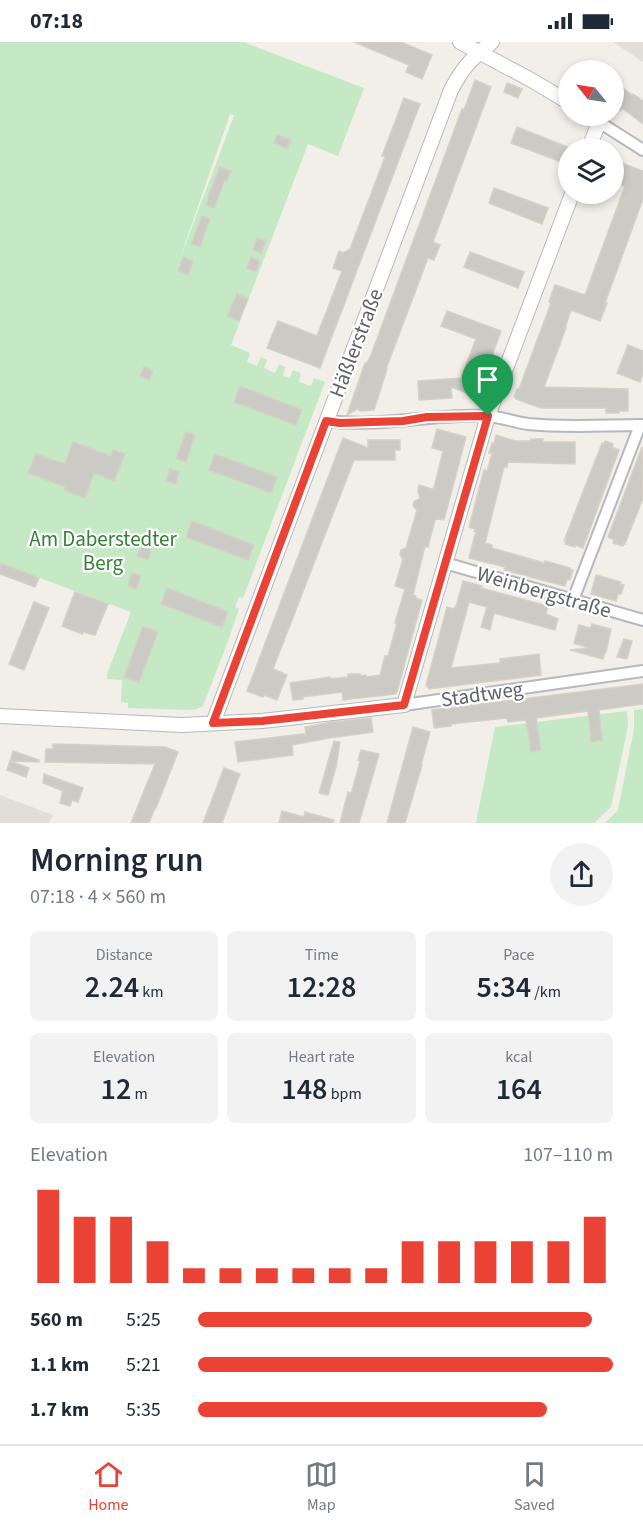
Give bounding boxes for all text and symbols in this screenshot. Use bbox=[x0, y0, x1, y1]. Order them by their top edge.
text: 07:18 bbox=[30, 5, 83, 37]
north arrow bbox=[558, 60, 624, 126]
map controls bbox=[558, 60, 624, 204]
button: layers bbox=[558, 138, 624, 204]
street label: Häßlerstraße bbox=[321, 284, 391, 402]
pin bbox=[462, 354, 513, 416]
icon: arrive bbox=[471, 363, 504, 396]
park label: Am Daberstedter Berg bbox=[29, 524, 177, 578]
street label: Weinbergstraße bbox=[473, 558, 615, 626]
street label: Stadtweg bbox=[439, 673, 525, 715]
text: Morning run bbox=[30, 837, 204, 884]
button: share bbox=[550, 843, 613, 906]
text: 07:18 · 4 × 560 m bbox=[30, 883, 166, 911]
text: Distance bbox=[96, 944, 153, 966]
text: Time bbox=[305, 944, 338, 966]
text: Pace bbox=[503, 944, 534, 966]
text: 2.24 bbox=[85, 966, 139, 1009]
text: 12:28 bbox=[287, 966, 356, 1009]
text: 5:34 bbox=[477, 966, 531, 1009]
text: km bbox=[139, 981, 164, 1003]
text: /km bbox=[531, 981, 561, 1003]
text: Elevation bbox=[93, 1046, 155, 1068]
text: Heart rate bbox=[288, 1046, 355, 1068]
text: kcal bbox=[505, 1046, 532, 1068]
text: 12 bbox=[101, 1068, 131, 1111]
text: 148 bbox=[281, 1068, 327, 1111]
text: 164 bbox=[496, 1068, 542, 1111]
text: m bbox=[131, 1083, 148, 1105]
text: bpm bbox=[327, 1083, 362, 1105]
text: Elevation bbox=[30, 1141, 108, 1169]
text: 107–110 m bbox=[523, 1141, 613, 1169]
text: 560 m bbox=[30, 1306, 83, 1334]
text: 5:25 bbox=[126, 1306, 161, 1334]
text: 1.1 km bbox=[30, 1351, 89, 1379]
text: 5:21 bbox=[126, 1351, 161, 1379]
text: 1.7 km bbox=[30, 1396, 89, 1424]
text: 5:35 bbox=[126, 1396, 161, 1424]
tab: Home bbox=[88, 1458, 128, 1516]
tab: Map bbox=[305, 1458, 338, 1516]
tab: Saved bbox=[514, 1458, 555, 1516]

